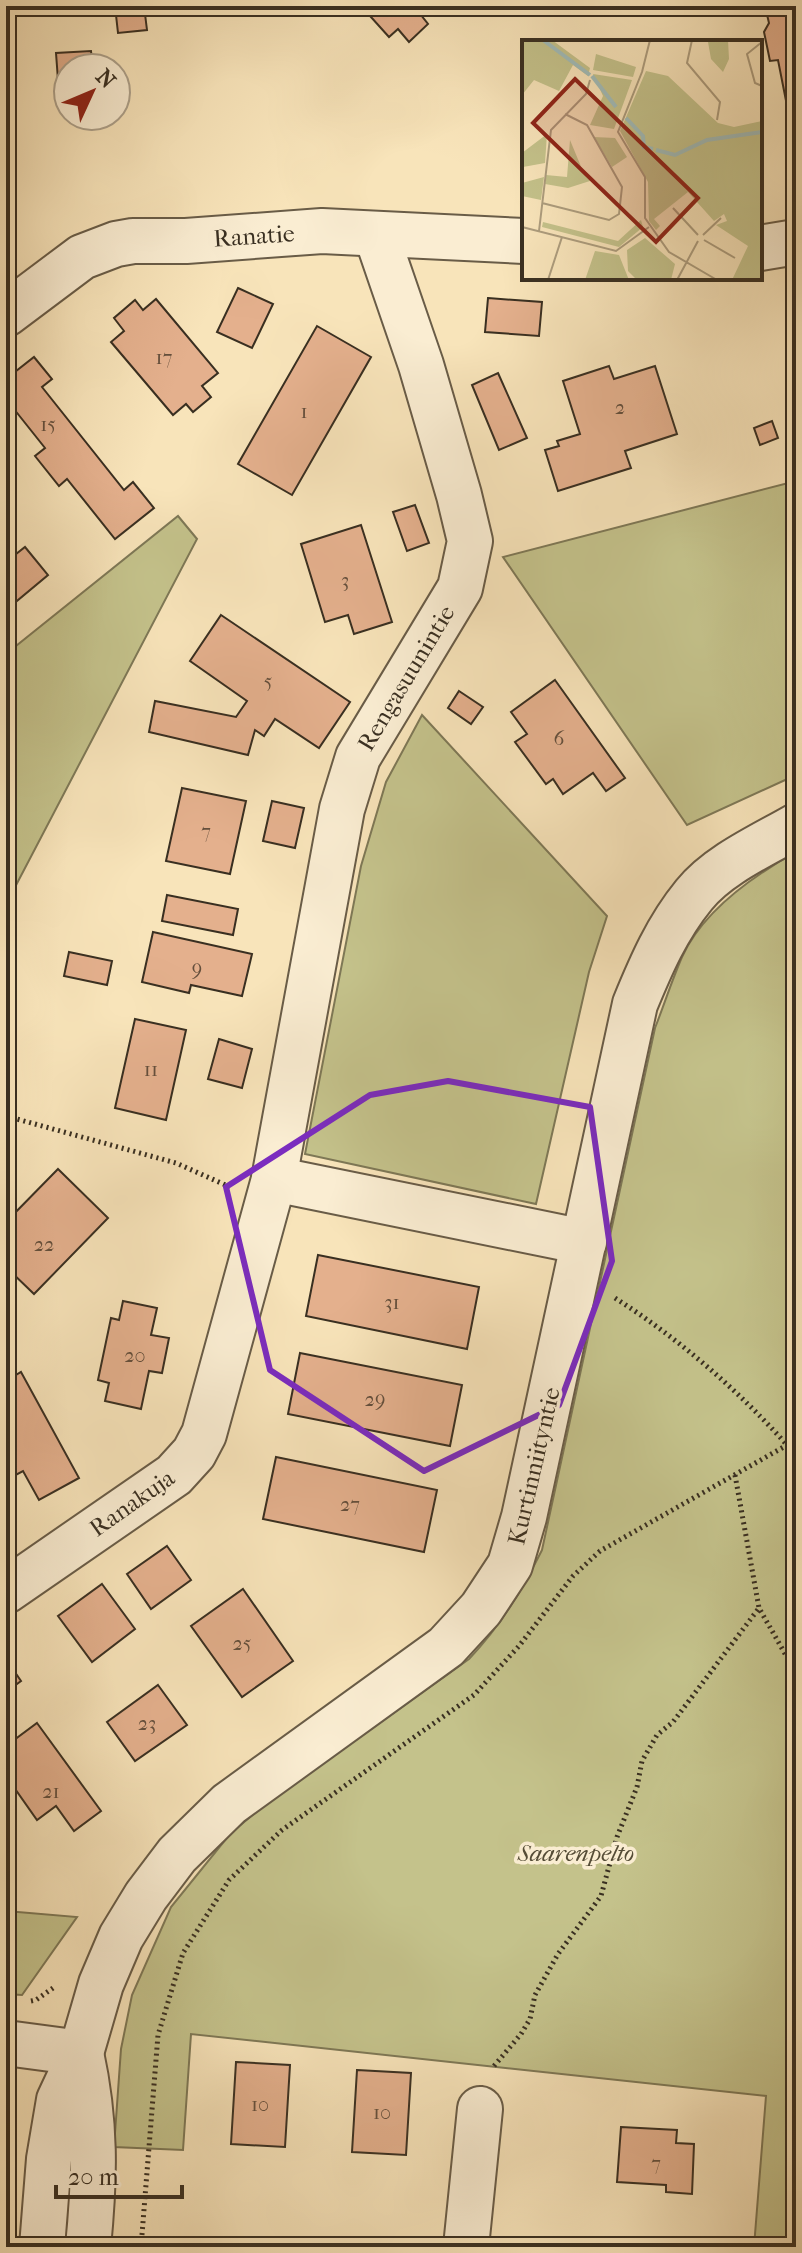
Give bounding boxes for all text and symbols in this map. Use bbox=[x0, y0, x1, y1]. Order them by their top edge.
inset map bbox=[522, 40, 762, 280]
north arrow bbox=[52, 52, 132, 132]
text: N bbox=[91, 64, 121, 94]
street label: Ranatie bbox=[212, 219, 296, 253]
house number: 17 bbox=[156, 346, 173, 369]
house number: 2 bbox=[615, 396, 625, 419]
house number: 1 bbox=[300, 400, 308, 423]
house number: 15 bbox=[40, 413, 56, 436]
house number: 3 bbox=[341, 569, 349, 592]
street label: Rengasuunintie bbox=[352, 600, 461, 756]
house number: 5 bbox=[264, 670, 272, 693]
house number: 6 bbox=[554, 727, 565, 750]
house number: 7 bbox=[201, 820, 211, 843]
house number: 9 bbox=[192, 957, 202, 980]
house number: 11 bbox=[144, 1058, 158, 1081]
house number: 22 bbox=[34, 1233, 54, 1256]
house number: 31 bbox=[384, 1291, 400, 1314]
house number: 20 bbox=[124, 1344, 146, 1367]
street label: Kurtinniityntie bbox=[502, 1384, 566, 1547]
house number: 29 bbox=[365, 1388, 385, 1411]
street label: Ranakuja bbox=[84, 1463, 181, 1542]
house number: 27 bbox=[340, 1493, 360, 1516]
house number: 25 bbox=[233, 1632, 251, 1655]
house number: 23 bbox=[138, 1712, 156, 1735]
house number: 21 bbox=[42, 1780, 60, 1803]
park label: Saarenpelto bbox=[517, 1839, 634, 1867]
house number: 10 bbox=[251, 2093, 269, 2116]
house number: 10 bbox=[373, 2101, 391, 2124]
scale bar bbox=[56, 2149, 182, 2199]
house number: 7 bbox=[651, 2152, 661, 2175]
text: 20 m bbox=[68, 2163, 119, 2191]

